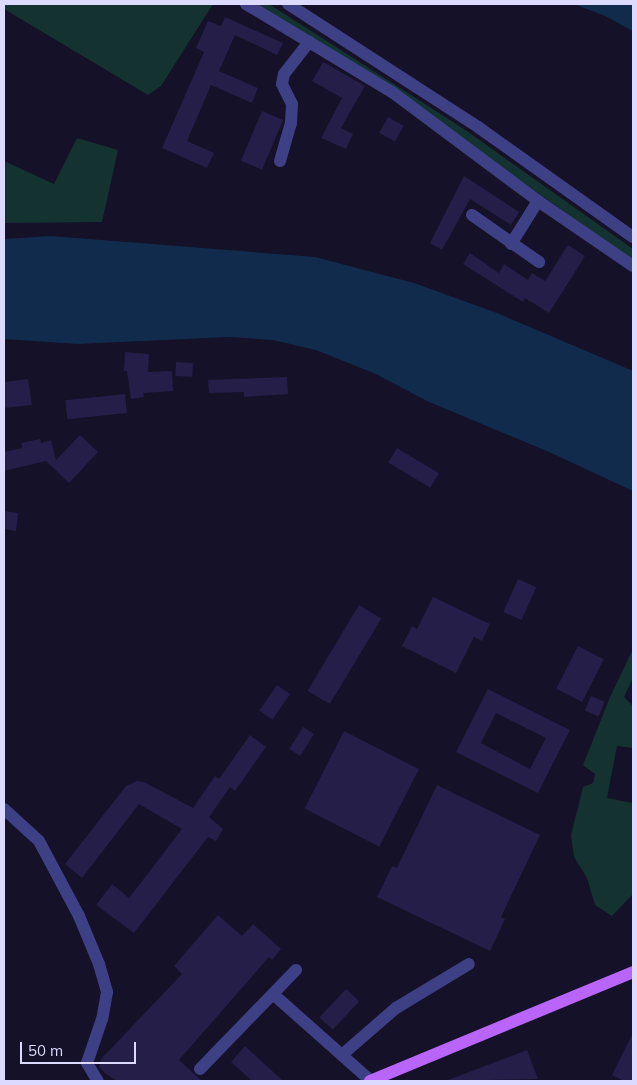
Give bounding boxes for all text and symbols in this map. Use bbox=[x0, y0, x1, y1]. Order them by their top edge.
scale bar bbox=[22, 1032, 139, 1064]
text: 50 m bbox=[28, 1041, 63, 1060]

